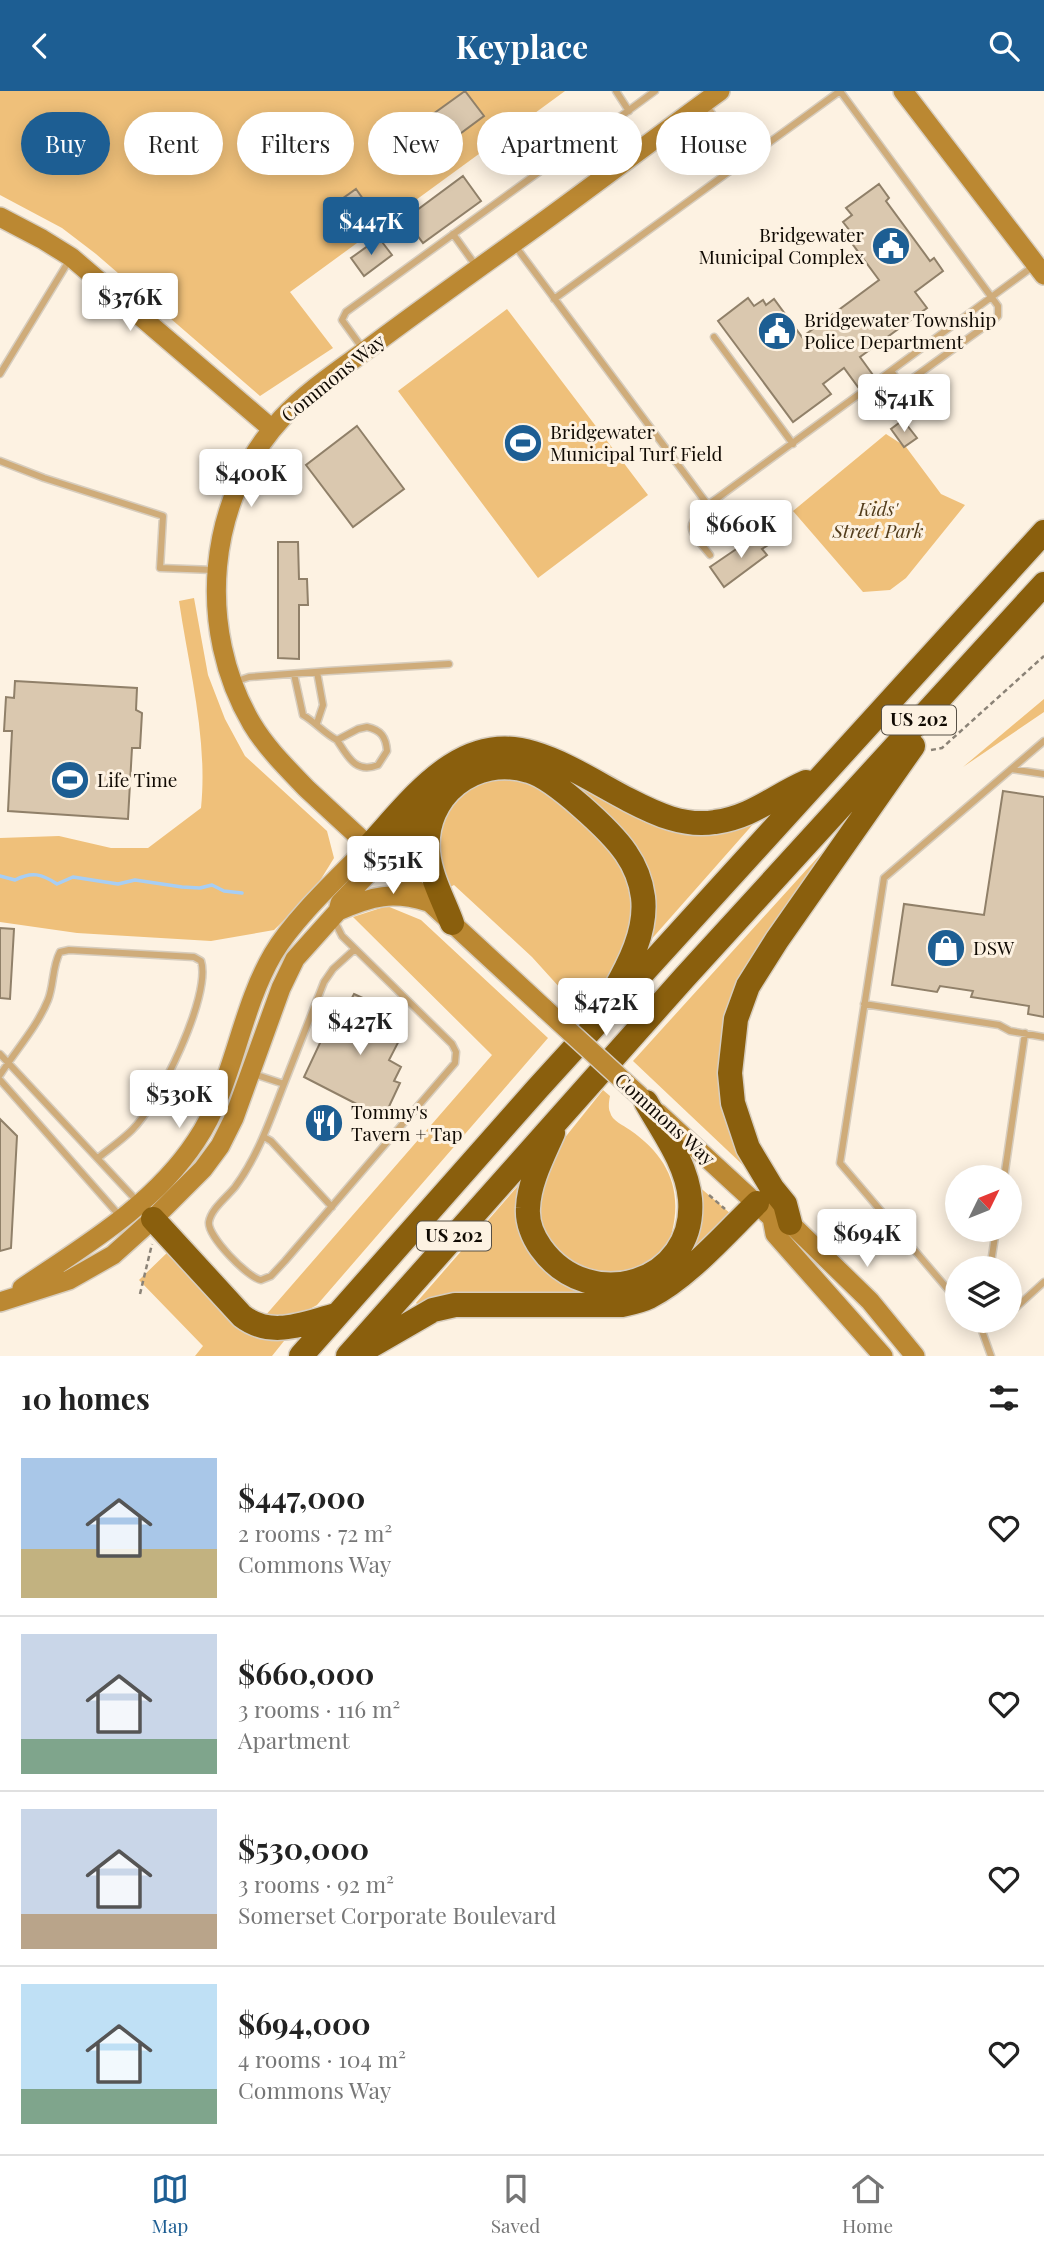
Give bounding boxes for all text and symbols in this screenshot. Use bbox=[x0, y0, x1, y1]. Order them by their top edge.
text: Keyplace bbox=[456, 24, 588, 67]
icon: back bbox=[21, 27, 59, 65]
icon: search bbox=[985, 27, 1023, 65]
chip: Buy bbox=[21, 112, 110, 175]
chip: Rent bbox=[124, 112, 223, 175]
chip: Filters bbox=[237, 112, 354, 175]
chip: New bbox=[368, 112, 463, 175]
chip: Apartment bbox=[477, 112, 642, 175]
chip: House bbox=[656, 112, 771, 175]
pin: $447K bbox=[322, 197, 420, 257]
text: $447K bbox=[339, 204, 403, 235]
place label: Bridgewater Municipal Complex bbox=[698, 221, 865, 269]
public building icon: Bridgewater Municipal Complex bbox=[870, 225, 912, 267]
pin: $376K bbox=[81, 273, 179, 333]
text: $376K bbox=[98, 280, 162, 311]
place label: Bridgewater Township Police Department bbox=[804, 306, 996, 354]
public building icon: Bridgewater Township Police Department bbox=[756, 310, 798, 352]
street label: Commons Way bbox=[275, 327, 390, 427]
pin: $741K bbox=[855, 375, 953, 434]
text: $741K bbox=[874, 381, 934, 412]
place label: Bridgewater Municipal Turf Field bbox=[550, 418, 723, 466]
sports icon: Bridgewater Municipal Turf Field bbox=[502, 422, 544, 464]
pin: $400K bbox=[202, 449, 300, 509]
text: $400K bbox=[215, 456, 287, 487]
park label: Kids' Street Park bbox=[832, 495, 924, 543]
pin: $660K bbox=[692, 501, 790, 560]
text: $660K bbox=[706, 507, 776, 538]
road number: US 202 bbox=[882, 705, 956, 735]
sports icon: Life Time bbox=[49, 759, 91, 801]
place label: Life Time bbox=[97, 766, 177, 792]
pin: $551K bbox=[344, 837, 442, 896]
text: $551K bbox=[363, 843, 423, 874]
shop icon: DSW bbox=[925, 927, 967, 969]
place label: DSW bbox=[973, 934, 1015, 960]
pin: $472K bbox=[557, 979, 655, 1038]
text: $472K bbox=[574, 985, 638, 1016]
pin: $427K bbox=[311, 997, 409, 1057]
text: $427K bbox=[328, 1004, 392, 1035]
street label: Commons Way bbox=[610, 1066, 722, 1171]
pin: $530K bbox=[130, 1070, 228, 1130]
text: $530K bbox=[146, 1077, 212, 1108]
place label: Tommy's Tavern + Tap bbox=[351, 1098, 463, 1146]
restaurant icon: Tommy's Tavern + Tap bbox=[303, 1102, 345, 1144]
north arrow bbox=[945, 1165, 1022, 1243]
map controls bbox=[945, 1165, 1022, 1333]
pin: $694K bbox=[818, 1209, 916, 1269]
text: $694K bbox=[833, 1216, 901, 1247]
road number: US 202 bbox=[417, 1221, 491, 1251]
button: layers bbox=[945, 1256, 1022, 1333]
text: 10 homes bbox=[21, 1378, 150, 1418]
icon: filters bbox=[985, 1379, 1023, 1417]
text: $447,000 bbox=[238, 1477, 365, 1517]
icon: home bbox=[77, 1486, 161, 1570]
icon: heart bbox=[985, 1509, 1023, 1547]
text: 2 rooms · 72 m² bbox=[238, 1517, 392, 1548]
text: Commons Way bbox=[238, 1548, 391, 1579]
text: $660,000 bbox=[238, 1653, 374, 1693]
icon: home bbox=[77, 1662, 161, 1746]
icon: heart bbox=[985, 1685, 1023, 1723]
text: 3 rooms · 116 m² bbox=[238, 1693, 400, 1724]
text: Apartment bbox=[238, 1724, 350, 1755]
text: $530,000 bbox=[238, 1828, 369, 1868]
icon: home bbox=[77, 1837, 161, 1921]
icon: heart bbox=[985, 1860, 1023, 1898]
text: 3 rooms · 92 m² bbox=[238, 1868, 394, 1899]
text: Somerset Corporate Boulevard bbox=[238, 1899, 556, 1930]
text: $694,000 bbox=[238, 2003, 371, 2043]
icon: home bbox=[77, 2012, 161, 2096]
icon: heart bbox=[985, 2035, 1023, 2073]
text: 4 rooms · 104 m² bbox=[238, 2043, 406, 2074]
text: Commons Way bbox=[238, 2074, 391, 2105]
tab: Map bbox=[151, 2170, 189, 2238]
tab: Saved bbox=[491, 2170, 540, 2238]
tab: Home bbox=[842, 2170, 893, 2238]

